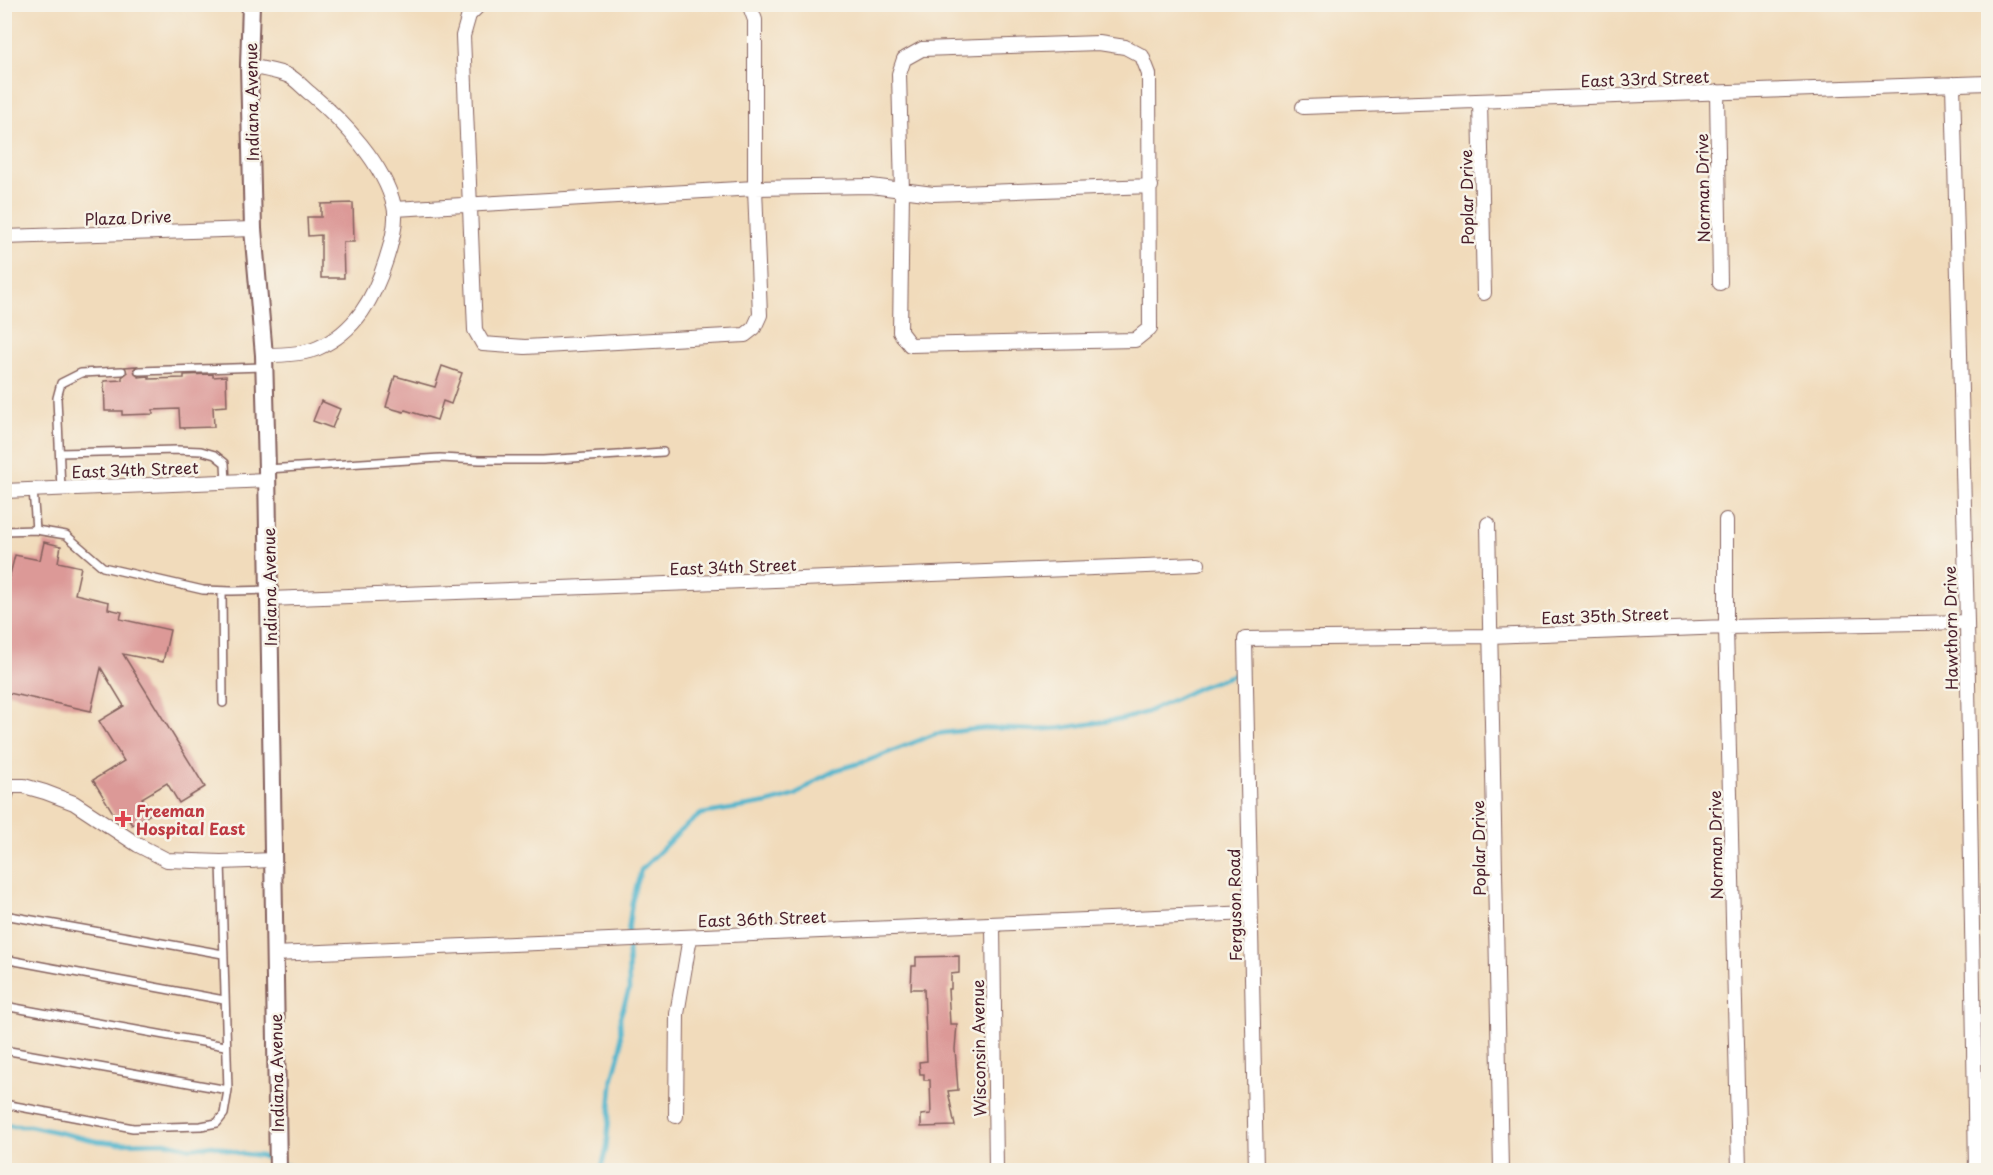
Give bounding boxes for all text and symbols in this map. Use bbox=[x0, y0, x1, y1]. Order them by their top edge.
street label: Indiana Avenue bbox=[238, 42, 264, 162]
street label: East 33rd Street bbox=[1580, 64, 1710, 92]
street label: Norman Drive bbox=[1689, 133, 1715, 243]
street label: Poplar Drive bbox=[1453, 149, 1479, 245]
street label: Plaza Drive bbox=[84, 203, 172, 231]
street label: East 34th Street bbox=[71, 455, 199, 483]
street label: Indiana Avenue bbox=[256, 527, 282, 647]
street label: East 34th Street bbox=[669, 552, 797, 580]
street label: Hawthorn Drive bbox=[1937, 566, 1963, 690]
street label: East 35th Street bbox=[1541, 601, 1670, 629]
street label: Norman Drive bbox=[1702, 790, 1728, 900]
place label: Freeman Hospital East bbox=[136, 798, 246, 840]
street label: Poplar Drive bbox=[1465, 800, 1491, 896]
marker: Freeman Hospital East bbox=[114, 810, 132, 828]
street label: Ferguson Road bbox=[1221, 848, 1247, 962]
street label: East 36th Street bbox=[697, 904, 827, 932]
street label: Wisconsin Avenue bbox=[965, 979, 991, 1117]
street label: Indiana Avenue bbox=[263, 1013, 289, 1133]

